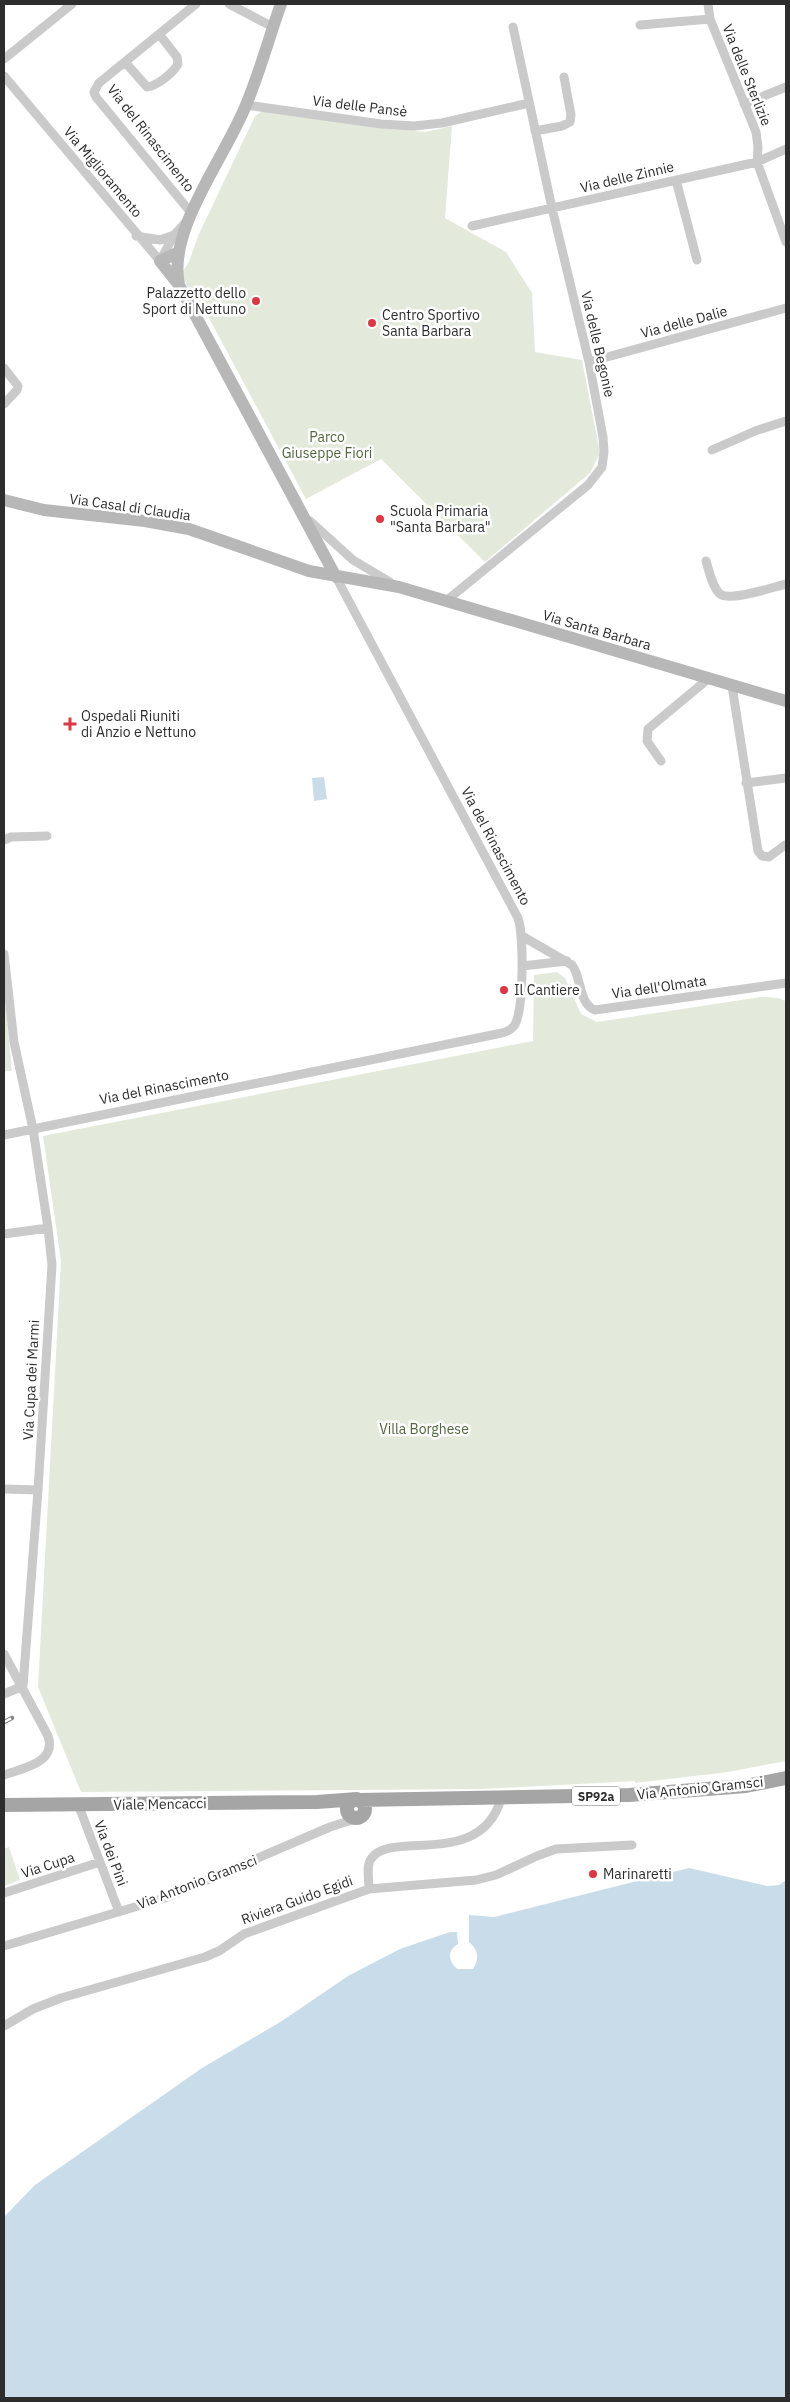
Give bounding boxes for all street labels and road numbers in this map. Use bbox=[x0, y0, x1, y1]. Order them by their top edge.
street label: Via delle Sterlizie bbox=[718, 22, 776, 129]
street label: Via del Rinascimento bbox=[103, 81, 199, 195]
street label: Via delle Pansè bbox=[312, 91, 409, 121]
street label: Via Miglioramento bbox=[60, 123, 146, 221]
street label: Via delle Zinnie bbox=[578, 157, 676, 197]
street label: Via delle Begonie bbox=[577, 289, 619, 399]
street label: Via delle Dalie bbox=[639, 302, 730, 342]
street label: Via Casal di Claudia bbox=[68, 490, 192, 524]
street label: Via Santa Barbara bbox=[541, 606, 654, 654]
street label: Via del Rinascimento bbox=[457, 784, 535, 908]
street label: Via dell'Olmata bbox=[611, 971, 708, 1003]
street label: Via del Rinascimento bbox=[98, 1066, 230, 1108]
street label: Via Cupa dei Marmi bbox=[19, 1319, 43, 1441]
street label: Via Antonio Gramsci bbox=[636, 1772, 764, 1804]
road number: SP92a bbox=[572, 1786, 620, 1805]
street label: Viale Mencacci bbox=[113, 1794, 207, 1814]
street label: Via dei Pini bbox=[90, 1818, 132, 1888]
street label: Via Cupa bbox=[19, 1848, 77, 1882]
street label: Via Antonio Gramsci bbox=[135, 1851, 259, 1913]
street label: Riviera Guido Egidi bbox=[239, 1871, 355, 1929]

